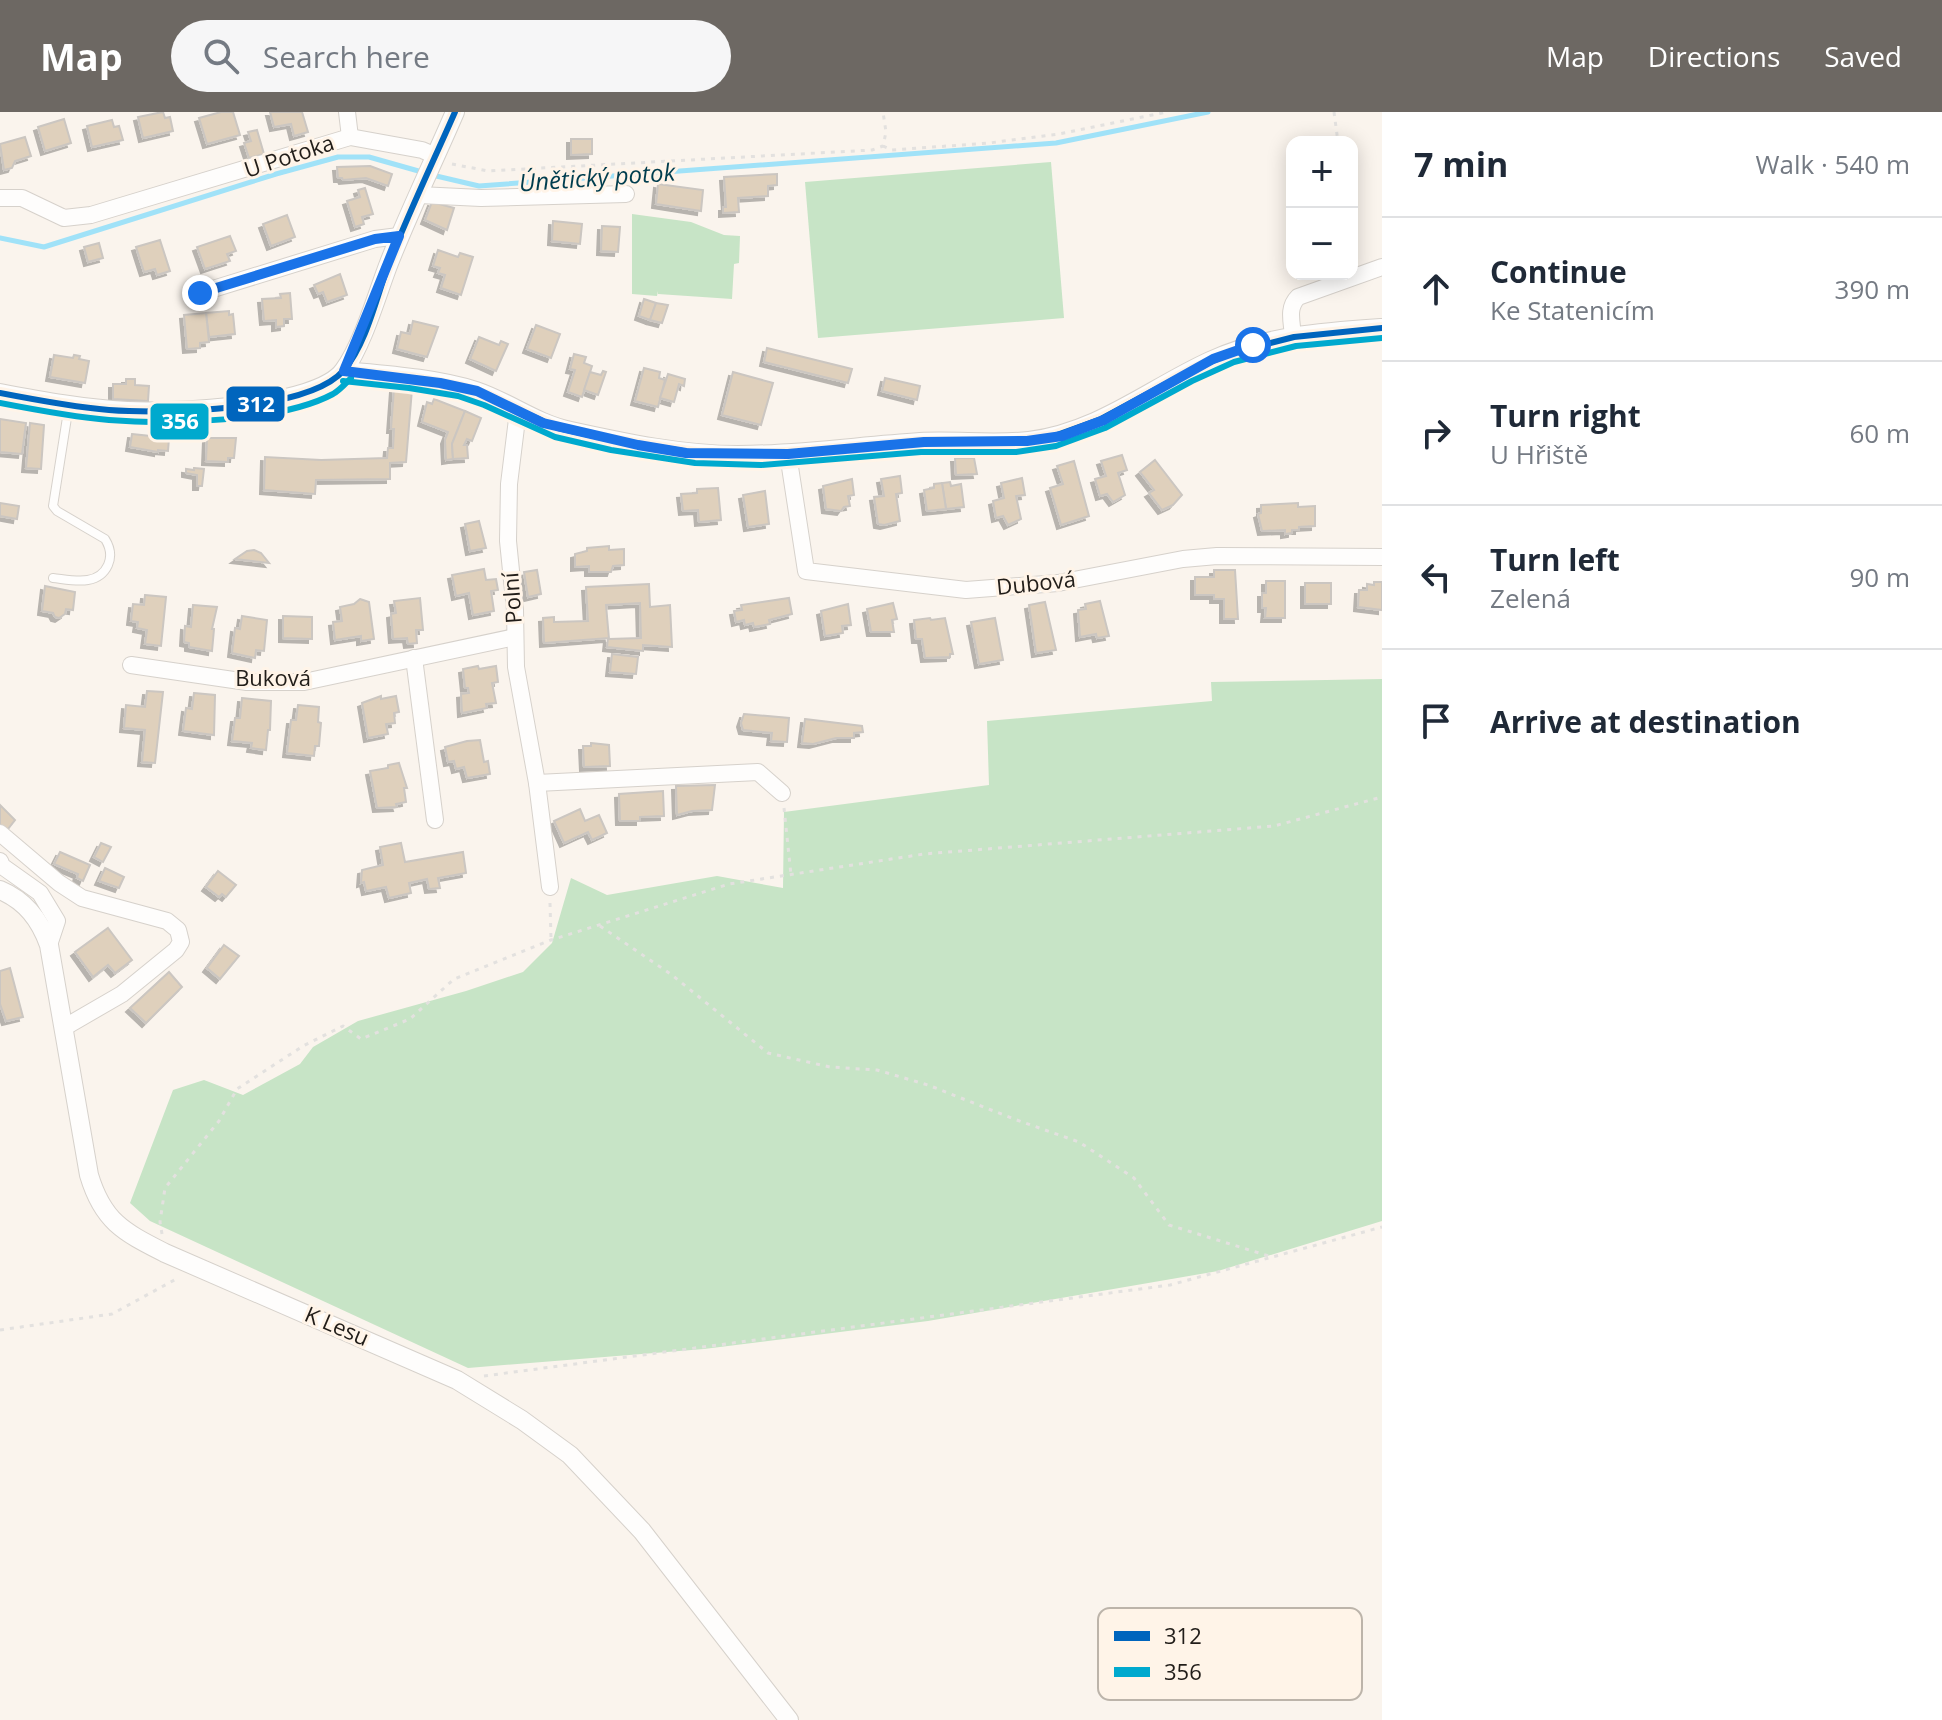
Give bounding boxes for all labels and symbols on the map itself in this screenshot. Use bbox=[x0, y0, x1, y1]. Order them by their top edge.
street label: U Potoka bbox=[240, 126, 338, 184]
water label: Únětický potok bbox=[518, 154, 677, 198]
route end bbox=[182, 275, 218, 311]
route start bbox=[1235, 327, 1271, 363]
line badge: 312 bbox=[225, 385, 286, 423]
text: 312 bbox=[237, 388, 275, 418]
line badge: 356 bbox=[149, 402, 210, 441]
text: 356 bbox=[161, 405, 199, 435]
street label: Dubová bbox=[995, 563, 1077, 601]
street label: Polní bbox=[494, 571, 528, 625]
street label: Buková bbox=[235, 662, 311, 692]
street label: K Lesu bbox=[301, 1298, 374, 1352]
legend bbox=[1098, 1608, 1362, 1700]
text: 312 bbox=[1164, 1620, 1202, 1650]
text: 356 bbox=[1164, 1656, 1202, 1686]

